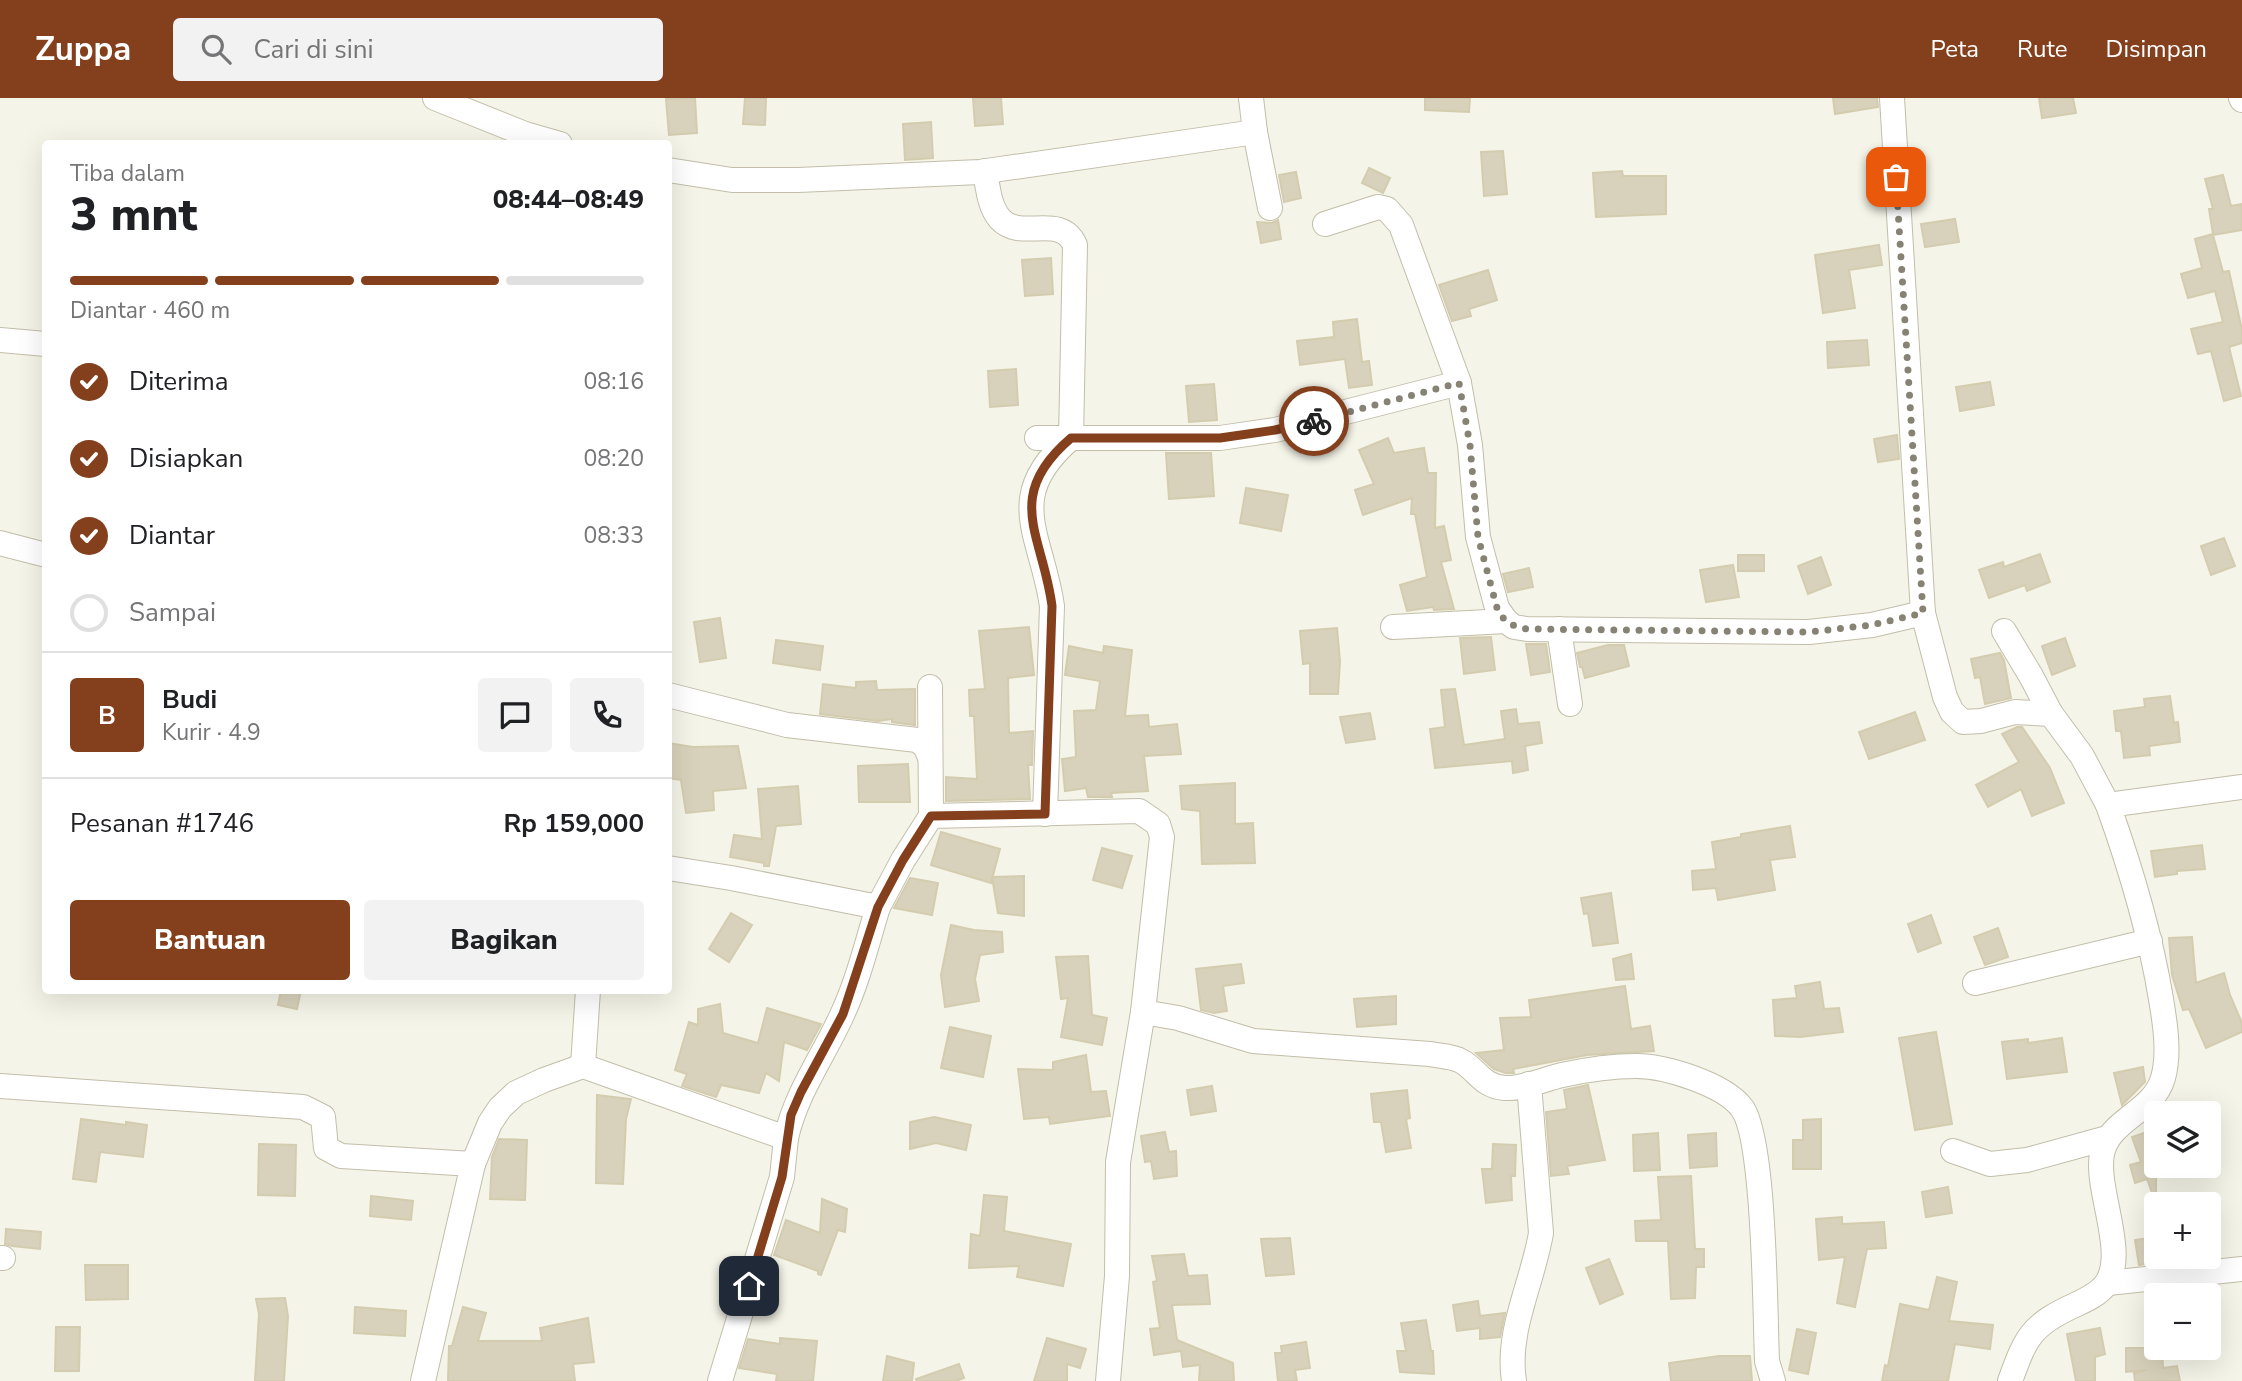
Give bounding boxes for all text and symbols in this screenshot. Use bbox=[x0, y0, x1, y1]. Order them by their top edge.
search box bbox=[173, 18, 663, 81]
text: Zuppa bbox=[35, 27, 131, 72]
icon: search bbox=[197, 30, 235, 68]
text: Cari di sini bbox=[253, 32, 374, 67]
text: Peta bbox=[1930, 33, 1979, 65]
text: Rute bbox=[2017, 33, 2068, 65]
text: Disimpan bbox=[2106, 33, 2207, 65]
pin bbox=[1866, 147, 1926, 207]
text: Tiba dalam bbox=[70, 158, 185, 189]
icon: bag bbox=[1877, 158, 1915, 196]
text: 08:44–08:49 bbox=[493, 182, 644, 217]
text: 3 mnt bbox=[70, 183, 197, 246]
text: Diantar · 460 m bbox=[70, 295, 230, 326]
icon: check bbox=[70, 363, 108, 401]
text: Diterima bbox=[129, 364, 229, 399]
text: 08:16 bbox=[584, 366, 644, 397]
courier bbox=[1279, 386, 1349, 456]
icon: bike bbox=[1295, 402, 1333, 440]
icon: check bbox=[70, 440, 108, 478]
text: Disiapkan bbox=[129, 441, 243, 476]
text: 08:20 bbox=[584, 443, 644, 474]
icon: check bbox=[70, 517, 108, 555]
text: Diantar bbox=[129, 518, 215, 553]
text: 08:33 bbox=[584, 520, 644, 551]
text: Sampai bbox=[129, 595, 216, 630]
button: chat bbox=[478, 678, 552, 752]
button: phone bbox=[570, 678, 644, 752]
text: Budi bbox=[162, 682, 217, 717]
text: B bbox=[98, 698, 116, 733]
text: Kurir · 4.9 bbox=[162, 717, 261, 748]
text: Pesanan #1746 bbox=[70, 806, 254, 841]
text: Rp 159,000 bbox=[503, 806, 644, 841]
button: Bantuan bbox=[70, 900, 350, 980]
button: Bagikan bbox=[364, 900, 644, 980]
map controls bbox=[2144, 1101, 2221, 1360]
button: layers bbox=[2144, 1101, 2221, 1178]
button: + bbox=[2144, 1192, 2221, 1269]
pin bbox=[719, 1256, 779, 1316]
icon: home bbox=[730, 1267, 768, 1305]
button: − bbox=[2144, 1283, 2221, 1360]

